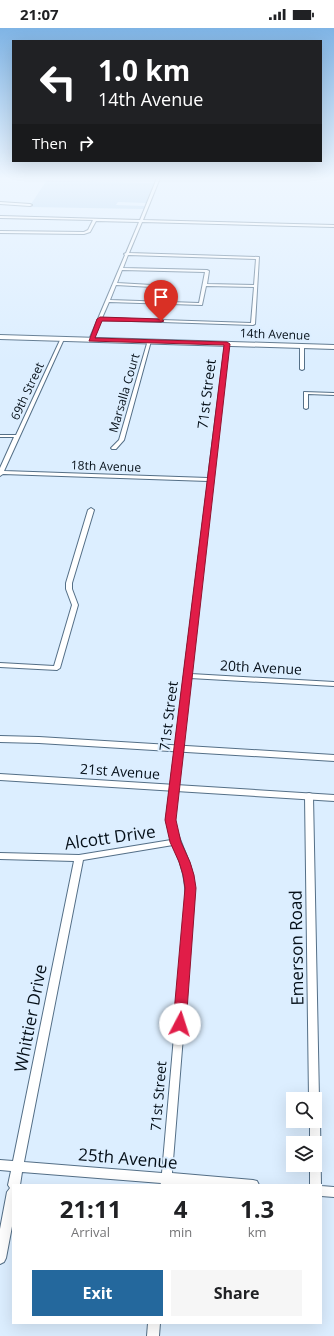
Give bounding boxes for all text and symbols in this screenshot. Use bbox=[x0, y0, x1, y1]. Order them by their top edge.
text: 21:07 bbox=[20, 4, 59, 24]
text: 1.0 km bbox=[98, 51, 190, 89]
icon: left bbox=[32, 56, 84, 108]
text: 14th Avenue bbox=[98, 87, 203, 111]
icon: right bbox=[75, 132, 97, 154]
text: Then bbox=[32, 133, 67, 153]
pin bbox=[144, 280, 178, 321]
icon: arrive bbox=[150, 286, 172, 308]
street label: 14th Avenue bbox=[240, 324, 311, 344]
street label: Marsalla Court bbox=[105, 351, 143, 435]
street label: 71st Street bbox=[192, 358, 220, 430]
street label: 69th Street bbox=[6, 359, 48, 423]
street label: 18th Avenue bbox=[71, 456, 142, 476]
street label: 20th Avenue bbox=[220, 655, 303, 679]
street label: 71st Street bbox=[154, 680, 182, 752]
street label: 21st Avenue bbox=[79, 759, 161, 783]
street label: Alcott Drive bbox=[63, 819, 157, 855]
street label: Emerson Road bbox=[283, 890, 309, 1006]
street label: Whittier Drive bbox=[8, 962, 52, 1074]
position arrow bbox=[159, 1003, 201, 1045]
street label: 71st Street bbox=[145, 1060, 171, 1132]
map controls bbox=[286, 1092, 322, 1172]
button: search bbox=[286, 1092, 322, 1128]
button: layers bbox=[286, 1136, 322, 1172]
street label: 25th Avenue bbox=[77, 1142, 179, 1174]
text: 21:11 bbox=[60, 1192, 121, 1225]
text: 4 bbox=[174, 1192, 188, 1225]
text: 1.3 bbox=[240, 1192, 274, 1225]
text: Arrival bbox=[71, 1223, 110, 1241]
text: min bbox=[169, 1223, 192, 1241]
text: km bbox=[248, 1223, 267, 1241]
button: Exit bbox=[32, 1270, 163, 1316]
button: Share bbox=[171, 1270, 302, 1316]

